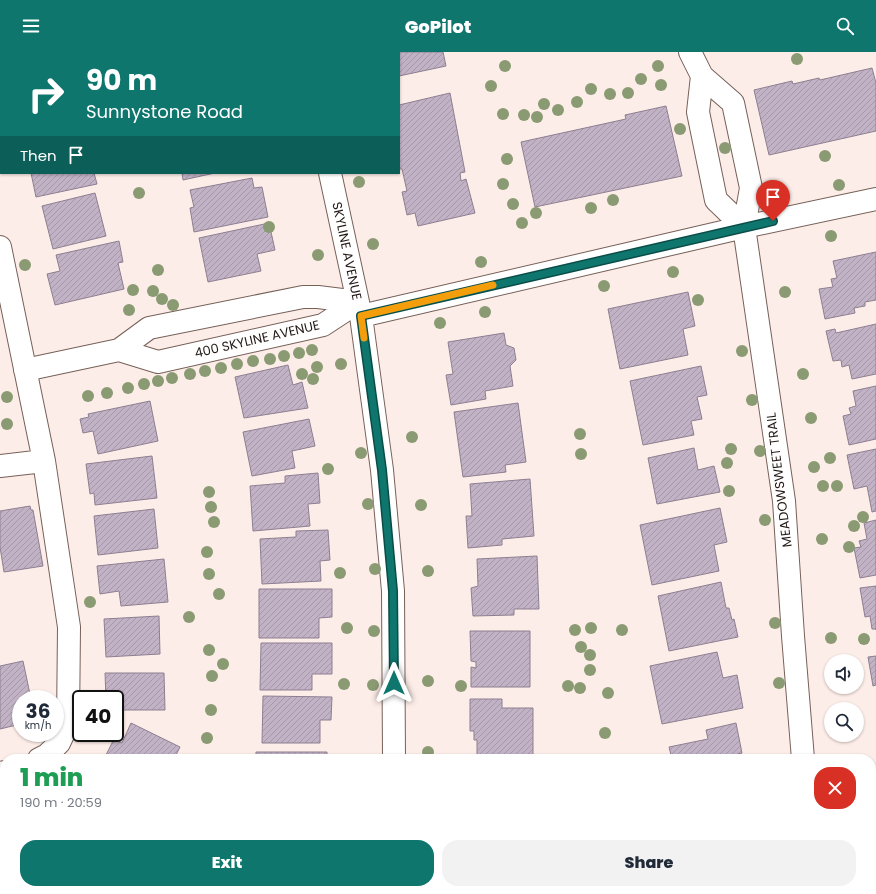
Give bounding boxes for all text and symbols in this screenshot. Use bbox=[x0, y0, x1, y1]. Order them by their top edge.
text: GoPilot bbox=[405, 14, 471, 39]
icon: menu bbox=[20, 15, 42, 37]
icon: search bbox=[834, 15, 856, 37]
text: 90 m bbox=[86, 61, 157, 100]
icon: right bbox=[20, 68, 72, 120]
text: Sunnystone Road bbox=[86, 99, 243, 124]
icon: arrive bbox=[65, 144, 87, 166]
text: Then bbox=[20, 145, 57, 166]
pin bbox=[756, 180, 790, 221]
icon: arrive bbox=[762, 186, 784, 208]
street label: SKYLINE AVENUE bbox=[327, 200, 367, 302]
street label: 400 SKYLINE AVENUE bbox=[193, 315, 321, 363]
street label: MEADOWSWEET TRAIL bbox=[761, 411, 797, 548]
map controls bbox=[824, 654, 864, 742]
button: sound bbox=[824, 654, 864, 694]
position arrow bbox=[373, 662, 415, 704]
speed limit sign: 40 bbox=[72, 690, 124, 742]
text: 36 bbox=[26, 697, 50, 725]
button: search bbox=[824, 702, 864, 742]
text: km/h bbox=[25, 718, 51, 733]
text: 1 min bbox=[20, 761, 83, 794]
button: close bbox=[814, 767, 856, 809]
text: 190 m · 20:59 bbox=[20, 793, 102, 812]
button: Exit bbox=[20, 840, 434, 886]
button: Share bbox=[442, 840, 856, 886]

